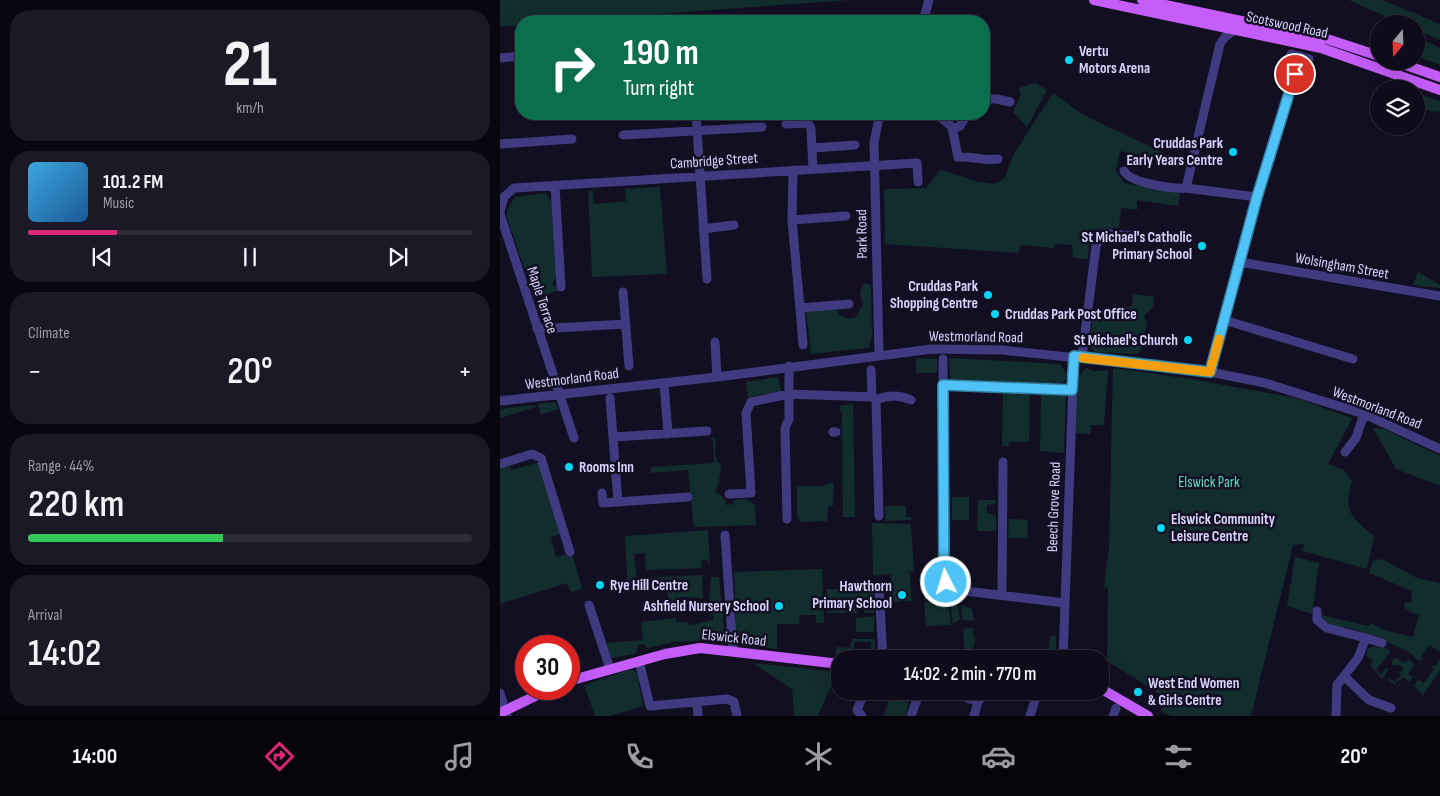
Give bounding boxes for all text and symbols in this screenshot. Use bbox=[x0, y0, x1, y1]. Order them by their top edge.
street label: Scotswood Road bbox=[1244, 7, 1330, 43]
north arrow bbox=[1370, 15, 1425, 70]
map controls bbox=[1370, 15, 1425, 135]
text: 21 bbox=[223, 27, 277, 105]
text: 190 m bbox=[623, 32, 699, 75]
icon: right bbox=[540, 35, 605, 100]
place label: Vertu Motors Arena bbox=[1079, 42, 1150, 78]
pin bbox=[1274, 53, 1316, 95]
marker: Vertu Motors Arena bbox=[1063, 54, 1075, 66]
icon: arrive bbox=[1281, 60, 1309, 88]
text: Turn right bbox=[623, 75, 694, 102]
button: layers bbox=[1370, 80, 1425, 135]
text: km/h bbox=[236, 99, 264, 118]
place label: Cruddas Park Early Years Centre bbox=[1126, 134, 1224, 170]
marker: Cruddas Park Early Years Centre bbox=[1227, 146, 1239, 158]
street label: Cambridge Street bbox=[669, 148, 759, 174]
text: 101.2 FM bbox=[103, 171, 163, 194]
text: Music bbox=[103, 194, 134, 213]
street label: Park Road bbox=[852, 209, 872, 259]
place label: St Michael's Catholic Primary School bbox=[1082, 228, 1192, 264]
marker: St Michael's Catholic Primary School bbox=[1196, 240, 1208, 252]
icon: previous bbox=[88, 243, 116, 271]
icon: pause bbox=[236, 243, 264, 271]
icon: next bbox=[384, 243, 412, 271]
street label: Wolsingham Street bbox=[1294, 248, 1391, 284]
street label: Maple Terrace bbox=[522, 264, 562, 336]
place label: Cruddas Park Shopping Centre bbox=[890, 277, 979, 313]
marker: Cruddas Park Shopping Centre bbox=[982, 289, 994, 301]
place label: Cruddas Park Post Office bbox=[1005, 305, 1137, 324]
marker: Cruddas Park Post Office bbox=[989, 308, 1001, 320]
text: Climate bbox=[28, 324, 70, 343]
street label: Westmorland Road bbox=[929, 327, 1023, 347]
place label: St Michael's Church bbox=[1074, 331, 1178, 350]
marker: St Michael's Church bbox=[1182, 334, 1194, 346]
text: 20° bbox=[227, 349, 273, 394]
text: − bbox=[28, 355, 42, 388]
text: + bbox=[458, 355, 472, 388]
street label: Westmorland Road bbox=[524, 364, 620, 394]
street label: Westmorland Road bbox=[1330, 382, 1424, 434]
text: Range · 44% bbox=[28, 457, 94, 476]
place label: Rooms Inn bbox=[579, 458, 634, 477]
marker: Rooms Inn bbox=[563, 461, 575, 473]
street label: Beech Grove Road bbox=[1043, 462, 1065, 552]
park label: Elswick Park bbox=[1178, 473, 1240, 492]
text: 220 km bbox=[28, 482, 124, 527]
place label: Elswick Community Leisure Centre bbox=[1171, 510, 1276, 546]
marker: Elswick Community Leisure Centre bbox=[1155, 522, 1167, 534]
position arrow bbox=[919, 555, 971, 607]
place label: Rye Hill Centre bbox=[610, 576, 688, 595]
place label: Hawthorn Primary School bbox=[812, 577, 892, 613]
marker: Rye Hill Centre bbox=[594, 579, 606, 591]
marker: Hawthorn Primary School bbox=[896, 589, 908, 601]
place label: Ashfield Nursery School bbox=[643, 597, 769, 616]
marker: Ashfield Nursery School bbox=[773, 600, 785, 612]
text: Arrival bbox=[28, 606, 62, 625]
street label: Elswick Road bbox=[701, 625, 767, 651]
text: 14:02 bbox=[28, 631, 101, 676]
speed limit sign: 30 bbox=[515, 635, 580, 700]
text: 14:02 · 2 min · 770 m bbox=[904, 663, 1036, 686]
place label: West End Women & Girls Centre bbox=[1148, 674, 1239, 710]
marker: West End Women & Girls Centre bbox=[1132, 686, 1144, 698]
icon: directions bbox=[262, 739, 297, 774]
icon: music bbox=[442, 739, 477, 774]
icon: phone bbox=[622, 739, 657, 774]
icon: climate bbox=[801, 739, 836, 774]
icon: car bbox=[981, 739, 1016, 774]
icon: filters bbox=[1161, 739, 1196, 774]
text: 14:00 bbox=[72, 743, 117, 770]
text: 20° bbox=[1341, 743, 1368, 770]

